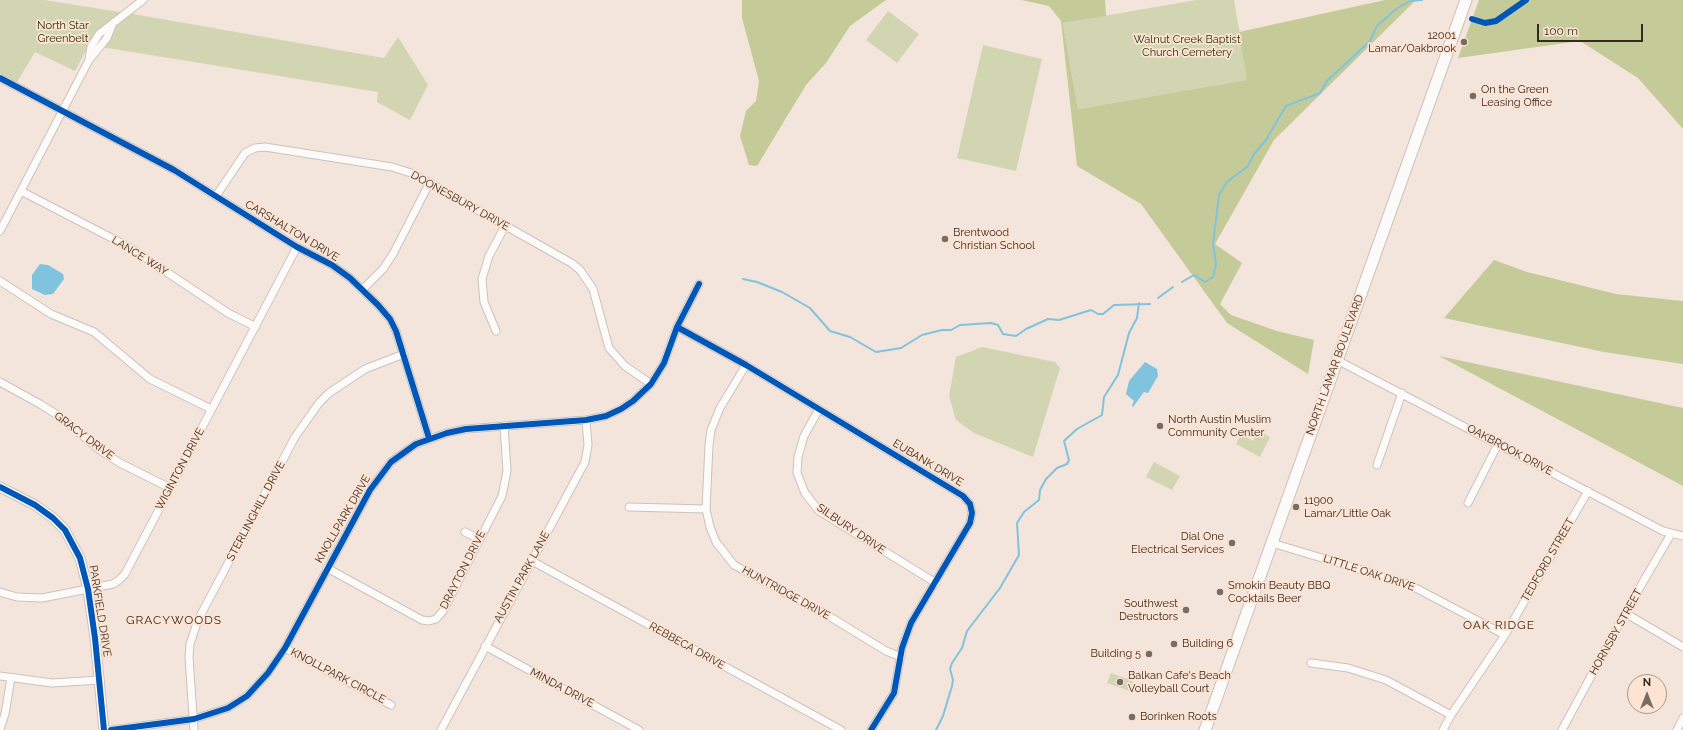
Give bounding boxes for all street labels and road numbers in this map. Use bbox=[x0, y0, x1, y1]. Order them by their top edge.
street label: DOONESBURY DRIVE bbox=[408, 168, 512, 234]
street label: CARSHALTON DRIVE bbox=[243, 198, 341, 264]
street label: LANCE WAY bbox=[109, 233, 171, 279]
street label: NORTH LAMAR BOULEVARD bbox=[1303, 293, 1367, 437]
street label: GRACY DRIVE bbox=[52, 409, 116, 463]
street label: OAKBROOK DRIVE bbox=[1465, 422, 1555, 478]
street label: WIGINTON DRIVE bbox=[153, 426, 207, 512]
street label: EUBANK DRIVE bbox=[890, 437, 966, 489]
street label: STERLINGHILL DRIVE bbox=[224, 459, 288, 563]
street label: KNOLLPARK DRIVE bbox=[312, 473, 374, 565]
street label: SILBURY DRIVE bbox=[814, 501, 888, 557]
street label: TEDFORD STREET bbox=[1519, 516, 1577, 604]
street label: DRAYTON DRIVE bbox=[437, 528, 489, 612]
street label: AUSTIN PARK LANE bbox=[491, 529, 553, 625]
street label: LITTLE OAK DRIVE bbox=[1321, 552, 1417, 594]
street label: HUNTRIDGE DRIVE bbox=[740, 563, 832, 623]
street label: PARKFIELD DRIVE bbox=[86, 564, 114, 658]
street label: HORNSBY STREET bbox=[1587, 587, 1645, 677]
street label: REBBECA DRIVE bbox=[647, 620, 727, 672]
street label: KNOLLPARK CIRCLE bbox=[288, 645, 388, 707]
street label: MINDA DRIVE bbox=[528, 666, 596, 710]

